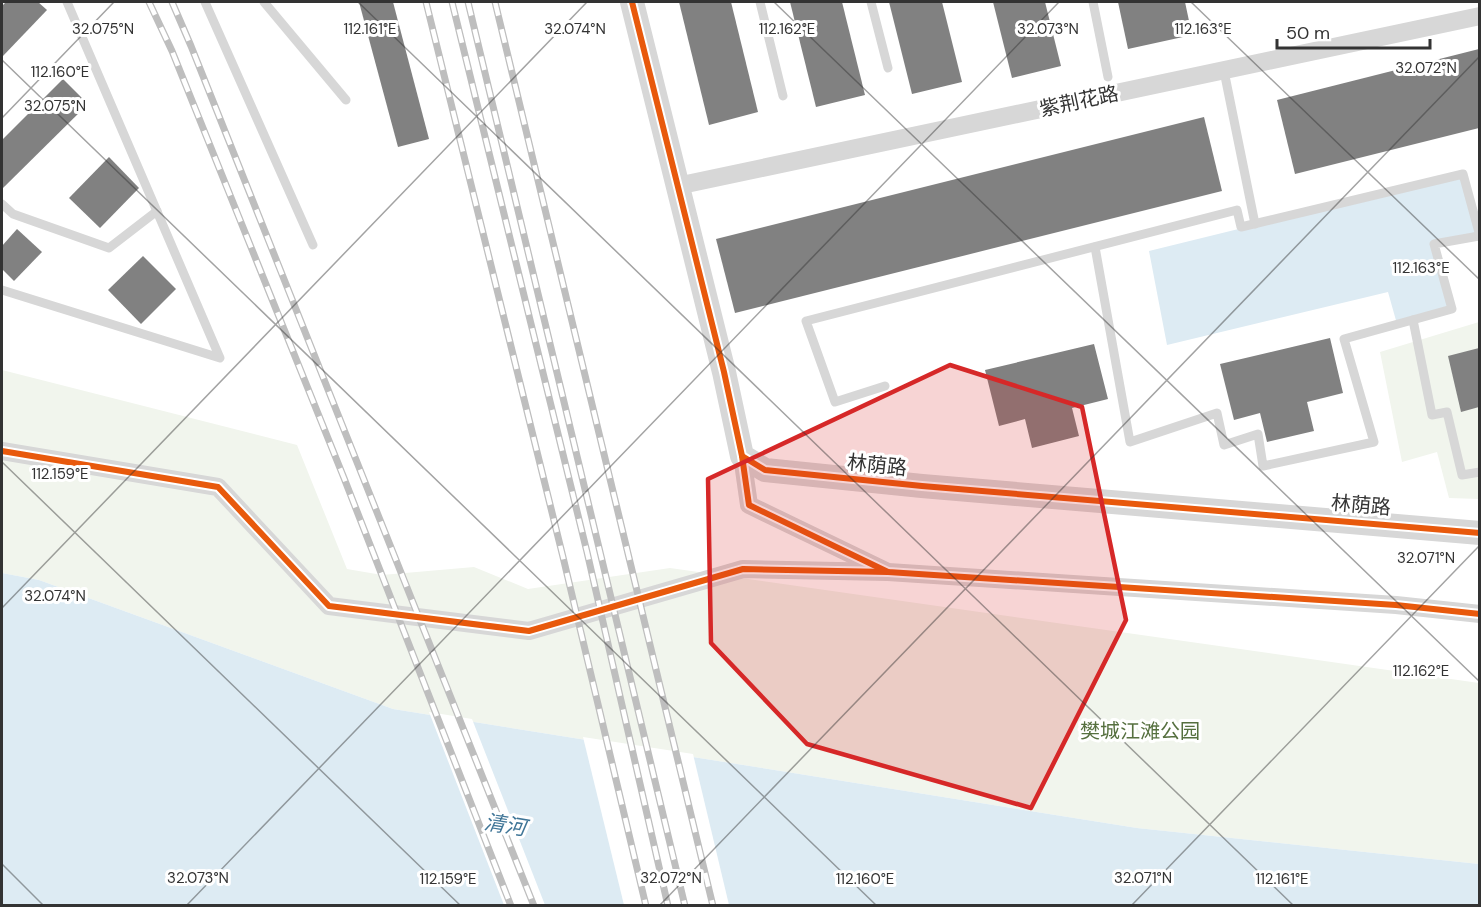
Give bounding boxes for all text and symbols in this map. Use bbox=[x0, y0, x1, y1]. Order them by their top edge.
scale bar bbox=[1277, 12, 1430, 50]
text: 32.075°N bbox=[72, 19, 134, 39]
text: 112.161°E bbox=[343, 19, 397, 39]
text: 32.074°N bbox=[544, 19, 606, 39]
text: 112.162°E bbox=[759, 19, 815, 39]
text: 32.073°N bbox=[1017, 19, 1079, 39]
text: 112.163°E bbox=[1174, 19, 1232, 39]
text: 50 m bbox=[1286, 21, 1330, 45]
text: 32.072°N bbox=[1395, 58, 1457, 78]
text: 112.160°E bbox=[31, 62, 89, 82]
street label: 紫荆花路 bbox=[1037, 80, 1121, 122]
text: 32.075°N bbox=[24, 96, 86, 116]
text: 112.163°E bbox=[1392, 258, 1450, 278]
street label: 林荫路 bbox=[846, 449, 908, 481]
text: 112.159°E bbox=[31, 464, 89, 484]
street label: 林荫路 bbox=[1330, 489, 1392, 521]
text: 32.071°N bbox=[1397, 548, 1455, 568]
text: 32.074°N bbox=[24, 586, 86, 606]
text: 112.162°E bbox=[1393, 661, 1449, 681]
park label: 樊城江滩公园 bbox=[1080, 718, 1200, 744]
water label: 清河 bbox=[482, 808, 532, 843]
text: 32.073°N bbox=[167, 868, 229, 888]
text: 32.072°N bbox=[640, 868, 702, 888]
text: 32.071°N bbox=[1114, 868, 1172, 888]
text: 112.159°E bbox=[419, 869, 477, 889]
text: 112.160°E bbox=[836, 869, 894, 889]
text: 112.161°E bbox=[1255, 869, 1309, 889]

